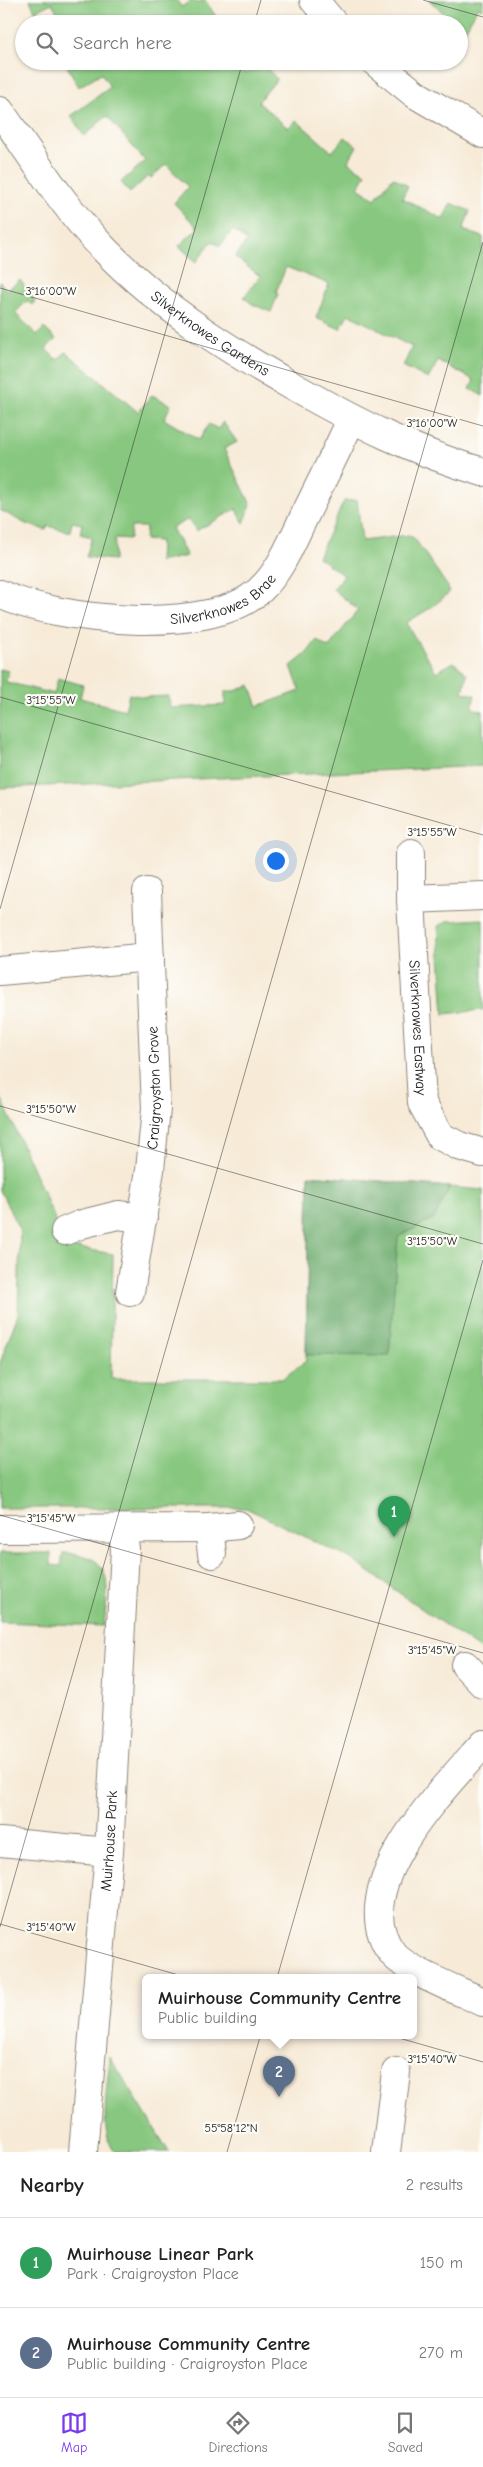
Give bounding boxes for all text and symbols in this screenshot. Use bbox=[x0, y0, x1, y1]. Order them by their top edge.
search box bbox=[15, 15, 468, 70]
icon: search bbox=[33, 29, 61, 57]
text: Search here bbox=[73, 32, 172, 54]
text: 3°16'00"W bbox=[26, 284, 77, 298]
street label: Silverknowes Gardens bbox=[147, 287, 273, 380]
text: 3°16'00"W bbox=[407, 416, 458, 430]
street label: Silverknowes Brae bbox=[169, 570, 280, 628]
text: 3°15'55"W bbox=[26, 693, 76, 707]
text: 3°15'55"W bbox=[407, 825, 457, 839]
your location bbox=[263, 848, 289, 874]
street label: Silverknowes Eastway bbox=[405, 959, 431, 1096]
street label: Craigroyston Grove bbox=[143, 1025, 165, 1150]
text: 3°15'50"W bbox=[26, 1102, 77, 1116]
text: 3°15'50"W bbox=[407, 1234, 458, 1248]
pin: 1 bbox=[378, 1496, 410, 1537]
text: 3°15'45"W bbox=[27, 1511, 76, 1525]
text: 3°15'45"W bbox=[408, 1643, 457, 1657]
street label: Muirhouse Park bbox=[97, 1790, 121, 1892]
text: 3°15'40"W bbox=[26, 1920, 76, 1934]
popup bbox=[142, 1974, 417, 2039]
text: Muirhouse Community Centre bbox=[158, 1987, 401, 2009]
text: Public building bbox=[158, 2009, 257, 2027]
text: 3°15'40"W bbox=[407, 2052, 457, 2066]
pin: 2 bbox=[263, 2056, 295, 2097]
text: 55°58'12"N bbox=[204, 2121, 258, 2135]
text: Nearby bbox=[20, 2173, 84, 2197]
text: 2 results bbox=[406, 2176, 463, 2194]
text: Muirhouse Linear Park bbox=[67, 2243, 253, 2265]
text: 1 bbox=[33, 2254, 39, 2272]
text: 150 m bbox=[420, 2254, 463, 2272]
text: Park · Craigroyston Place bbox=[67, 2265, 239, 2283]
text: Muirhouse Community Centre bbox=[67, 2333, 310, 2355]
text: 2 bbox=[32, 2344, 40, 2362]
text: 270 m bbox=[419, 2344, 463, 2362]
text: Public building · Craigroyston Place bbox=[67, 2355, 307, 2373]
tab: Map bbox=[60, 2409, 88, 2456]
tab: Directions bbox=[208, 2409, 268, 2456]
tab: Saved bbox=[388, 2409, 423, 2456]

